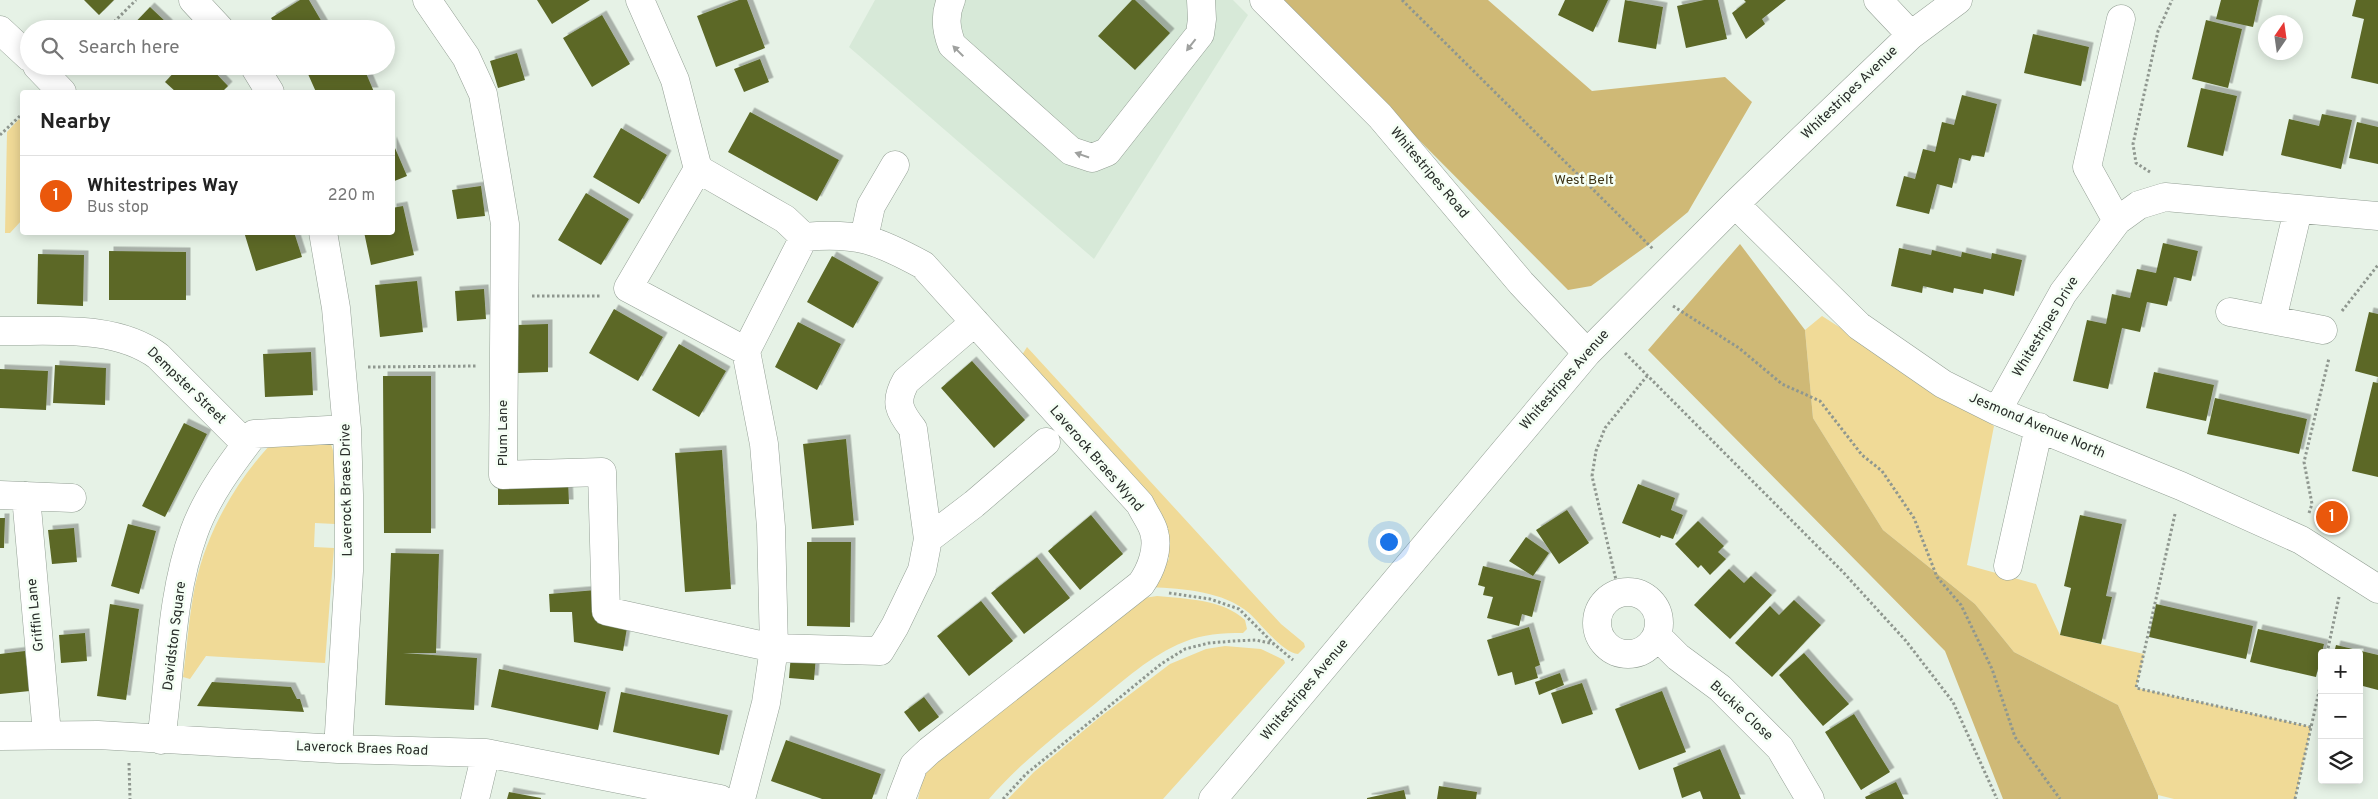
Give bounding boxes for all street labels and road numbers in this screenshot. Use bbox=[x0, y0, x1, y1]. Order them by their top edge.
street label: Whitestripes Avenue bbox=[1798, 43, 1902, 143]
street label: Whitestripes Road bbox=[1386, 124, 1472, 222]
street label: Whitestripes Drive bbox=[2009, 274, 2083, 380]
street label: Whitestripes Avenue bbox=[1517, 326, 1613, 434]
street label: Dempster Street bbox=[143, 344, 229, 428]
street label: Jesmond Avenue North bbox=[1966, 390, 2108, 462]
street label: Plum Lane bbox=[495, 400, 512, 466]
street label: Laverock Braes Wynd bbox=[1045, 403, 1147, 515]
street label: Laverock Braes Drive bbox=[337, 423, 357, 557]
street label: Griffin Lane bbox=[24, 577, 48, 653]
street label: Davidston Square bbox=[160, 580, 190, 692]
street label: Whitestripes Avenue bbox=[1258, 636, 1352, 744]
street label: Buckie Close bbox=[1706, 677, 1776, 745]
street label: Laverock Braes Road bbox=[296, 738, 428, 760]

